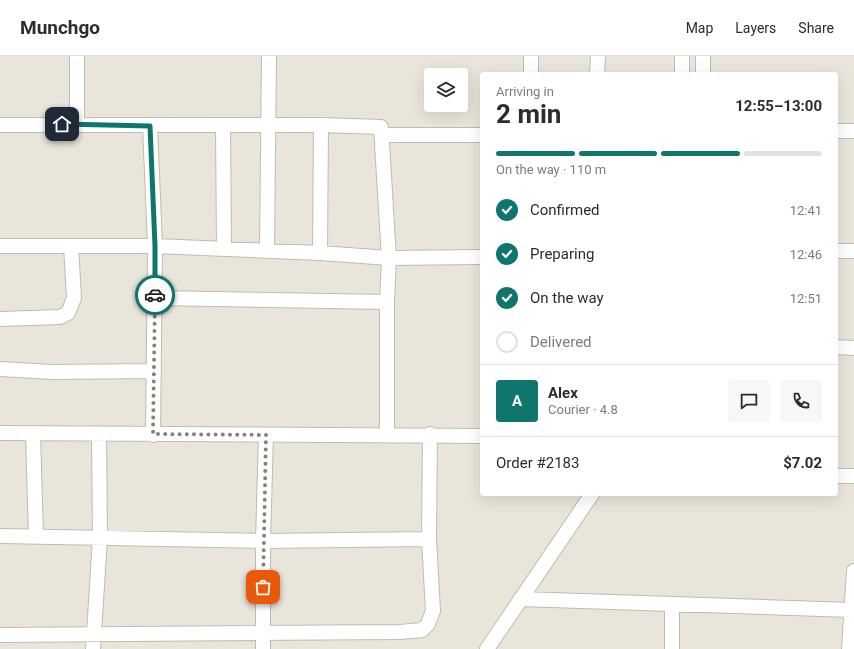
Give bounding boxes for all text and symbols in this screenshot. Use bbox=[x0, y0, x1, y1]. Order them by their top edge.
text: Munchgo bbox=[20, 16, 100, 39]
text: Map bbox=[686, 20, 713, 36]
text: Layers bbox=[735, 20, 776, 36]
text: Share bbox=[798, 20, 834, 36]
map controls bbox=[424, 68, 468, 112]
button: layers bbox=[424, 68, 468, 112]
text: Arriving in bbox=[496, 84, 554, 99]
text: 12:55–13:00 bbox=[735, 97, 822, 115]
text: 2 min bbox=[496, 99, 561, 129]
pin bbox=[45, 107, 79, 141]
icon: home bbox=[51, 113, 73, 135]
text: On the way · 110 m bbox=[496, 162, 606, 177]
icon: check bbox=[496, 199, 518, 221]
text: Confirmed bbox=[530, 201, 600, 219]
text: 12:41 bbox=[790, 203, 822, 218]
icon: check bbox=[496, 243, 518, 265]
text: Preparing bbox=[530, 245, 594, 263]
text: 12:46 bbox=[790, 247, 822, 262]
courier bbox=[135, 275, 175, 315]
icon: car bbox=[144, 284, 166, 306]
icon: check bbox=[496, 287, 518, 309]
text: On the way bbox=[530, 289, 604, 307]
text: 12:51 bbox=[790, 291, 822, 306]
text: Delivered bbox=[530, 333, 592, 351]
button: chat bbox=[728, 380, 770, 422]
button: phone bbox=[780, 380, 822, 422]
text: Alex bbox=[548, 384, 578, 402]
text: A bbox=[512, 392, 522, 410]
text: Courier · 4.8 bbox=[548, 402, 618, 417]
text: Order #2183 bbox=[496, 454, 579, 472]
text: $7.02 bbox=[783, 454, 822, 472]
pin bbox=[246, 570, 280, 604]
icon: bag bbox=[252, 576, 274, 598]

